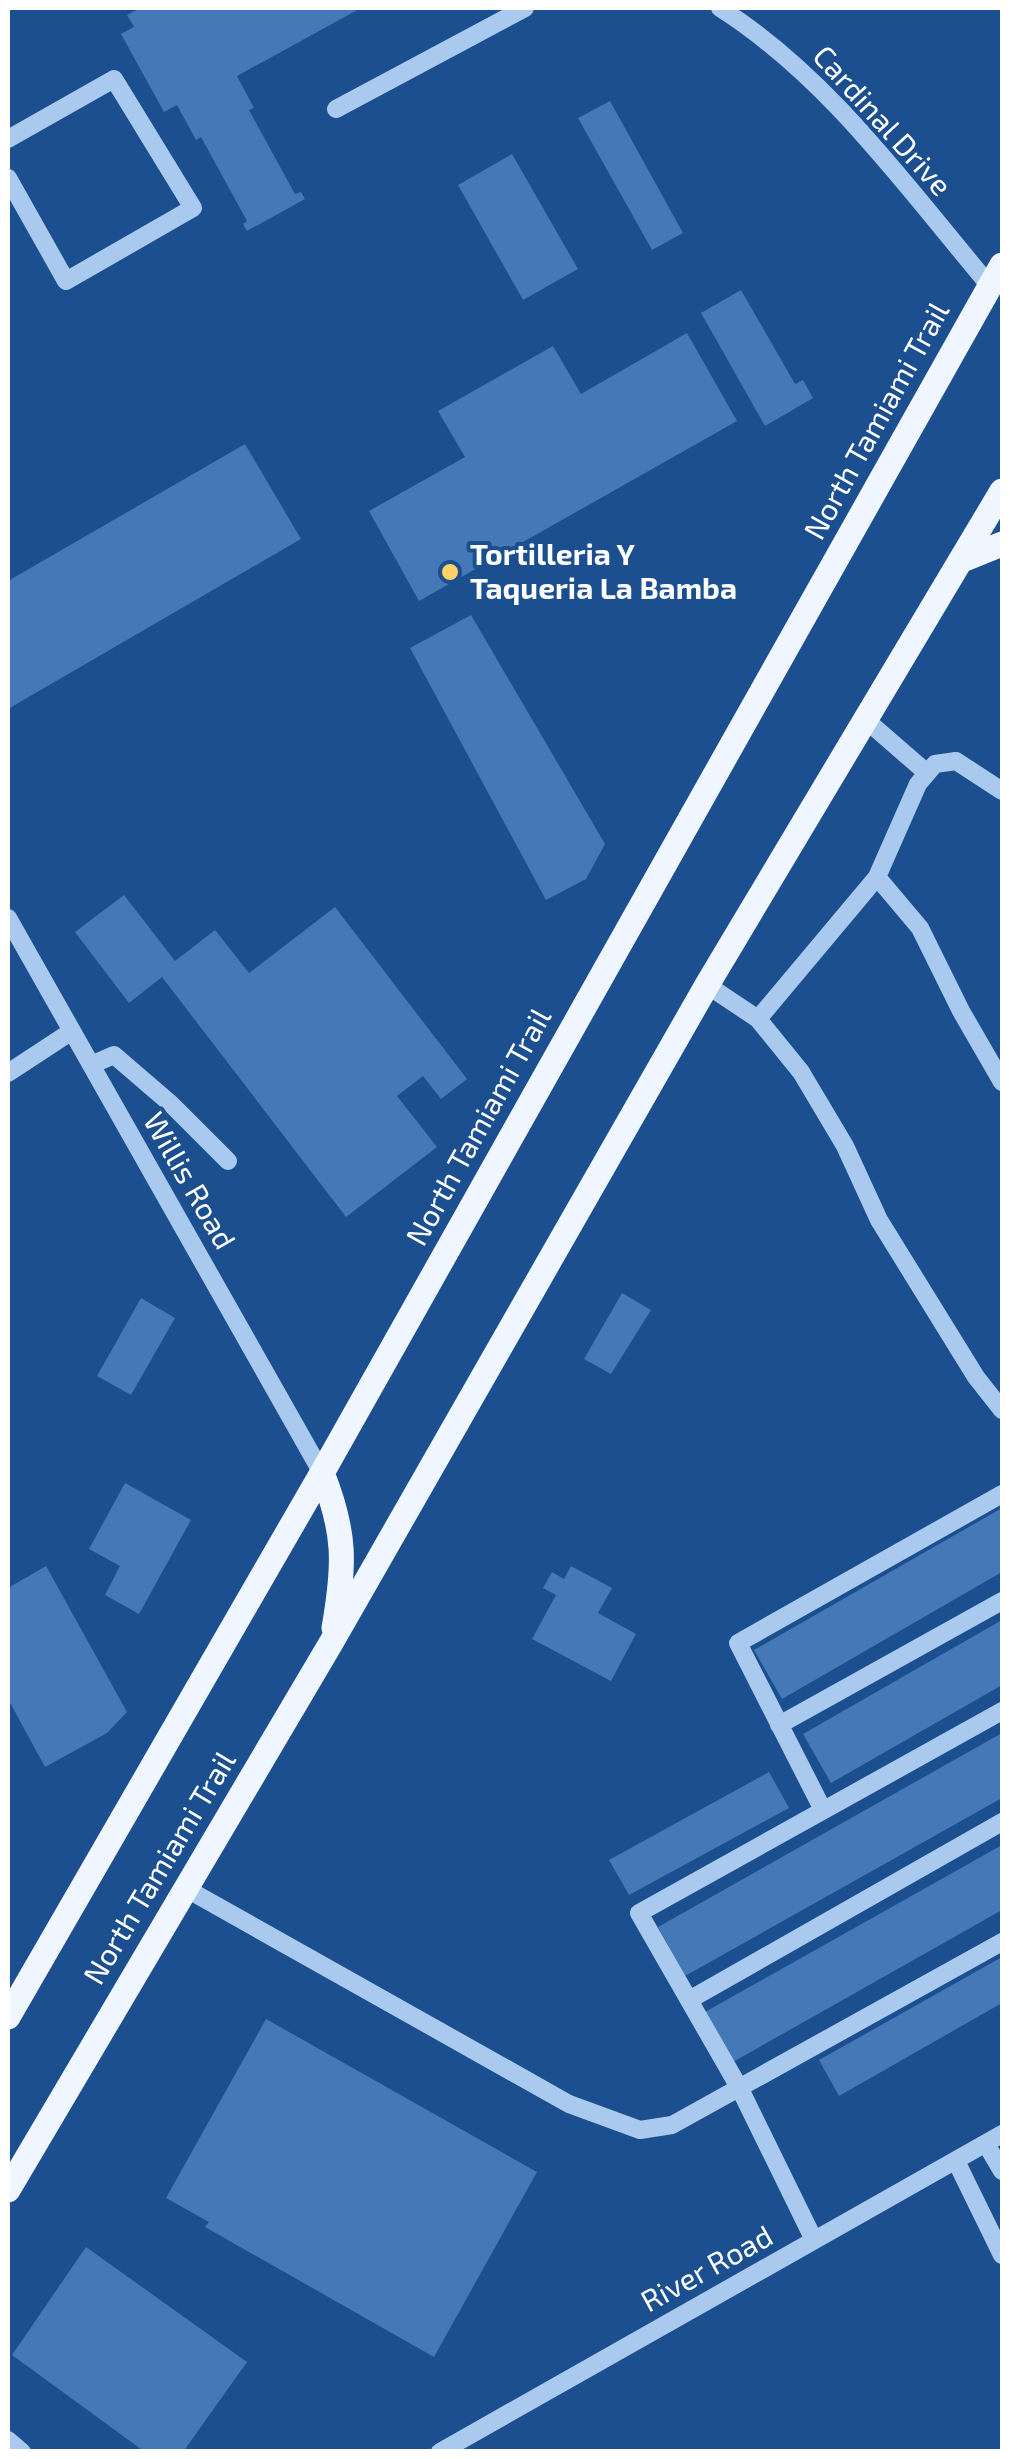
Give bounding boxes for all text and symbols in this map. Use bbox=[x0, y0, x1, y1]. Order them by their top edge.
street label: Cardinal Drive bbox=[807, 37, 960, 202]
street label: North Tamiami Trail bbox=[795, 295, 955, 545]
place label: Tortilleria Y Taqueria La Bamba bbox=[470, 535, 737, 605]
marker: Tortilleria Y Taqueria La Bamba bbox=[439, 561, 461, 583]
street label: North Tamiami Trail bbox=[397, 1001, 557, 1251]
street label: Willis Road bbox=[137, 1105, 244, 1255]
street label: North Tamiami Trail bbox=[74, 1744, 242, 1990]
street label: River Road bbox=[634, 2216, 778, 2318]

